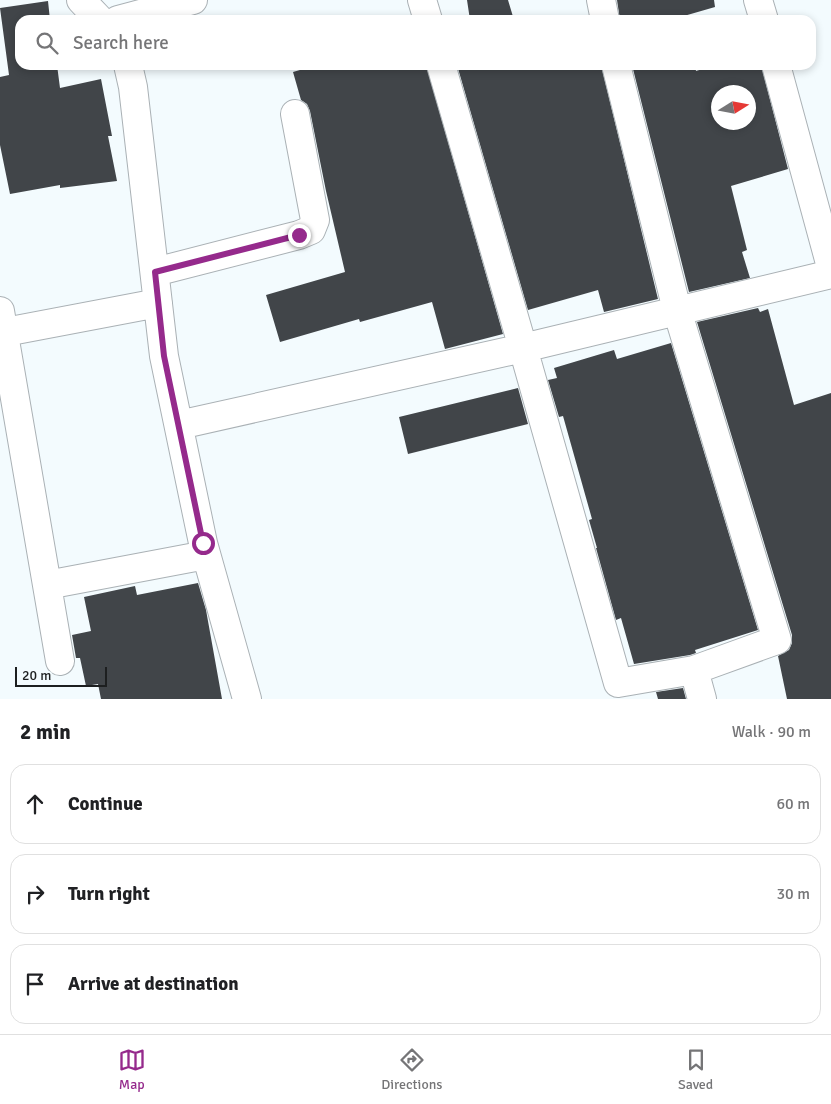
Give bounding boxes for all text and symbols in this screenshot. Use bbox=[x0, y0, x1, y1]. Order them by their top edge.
search box bbox=[15, 15, 816, 70]
icon: search bbox=[33, 29, 61, 57]
text: Search here bbox=[73, 31, 169, 55]
north arrow bbox=[711, 85, 756, 130]
route end bbox=[288, 224, 311, 247]
route start bbox=[192, 532, 215, 555]
scale bar bbox=[15, 664, 108, 687]
text: 20 m bbox=[22, 667, 51, 684]
text: 2 min bbox=[20, 719, 71, 745]
text: Walk · 90 m bbox=[732, 722, 811, 742]
icon: ahead bbox=[21, 790, 49, 818]
text: Continue bbox=[68, 792, 143, 816]
text: 60 m bbox=[776, 794, 810, 814]
icon: right bbox=[21, 880, 49, 908]
text: Turn right bbox=[68, 882, 150, 906]
text: 30 m bbox=[776, 884, 810, 904]
icon: arrive bbox=[21, 970, 49, 998]
text: Arrive at destination bbox=[68, 972, 239, 996]
tab: Map bbox=[118, 1046, 146, 1093]
tab: Directions bbox=[381, 1046, 442, 1093]
tab: Saved bbox=[678, 1046, 713, 1093]

